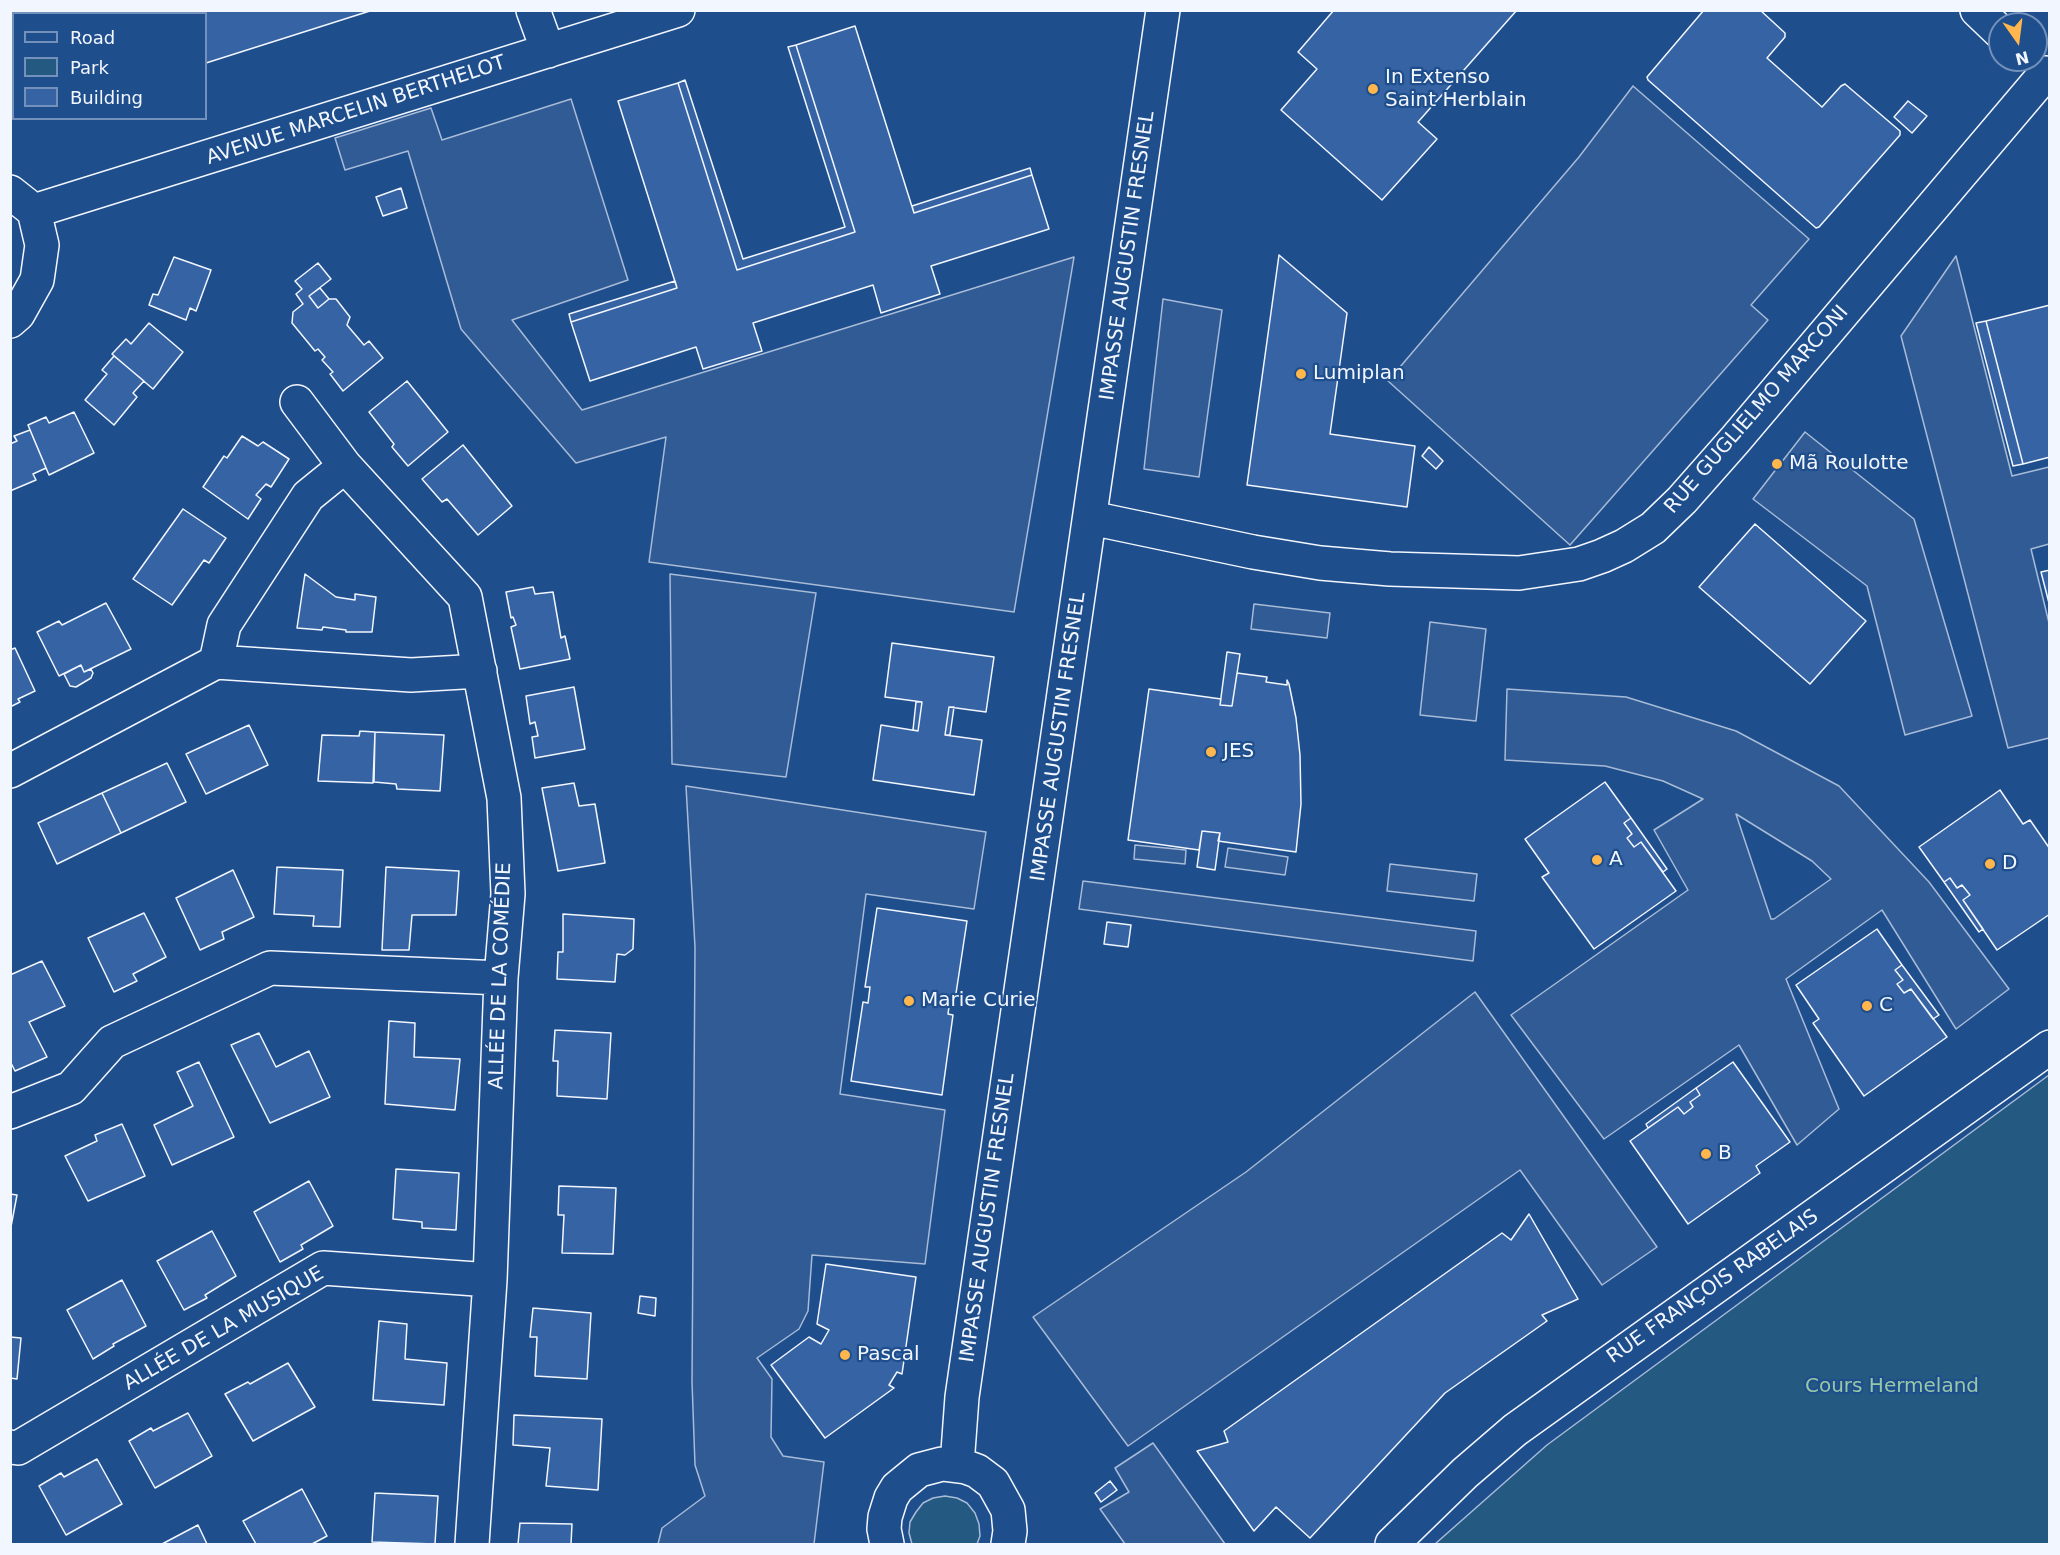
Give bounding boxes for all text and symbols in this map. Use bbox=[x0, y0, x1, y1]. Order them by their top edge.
legend bbox=[12, 12, 207, 120]
north arrow bbox=[1988, 12, 2048, 72]
text: Road bbox=[70, 27, 115, 48]
text: N bbox=[2013, 47, 2031, 69]
street label: AVENUE MARCELIN BERTHELOT bbox=[203, 51, 509, 171]
text: Park bbox=[70, 57, 109, 78]
place label: In Extenso Saint Herblain bbox=[1385, 66, 1527, 113]
marker: In Extenso Saint Herblain bbox=[1366, 82, 1380, 96]
text: Building bbox=[70, 87, 143, 108]
street label: IMPASSE AUGUSTIN FRESNEL bbox=[1096, 110, 1160, 402]
street label: RUE GUGLIELMO MARCONI bbox=[1660, 301, 1854, 519]
place label: Lumiplan bbox=[1313, 362, 1405, 386]
marker: Lumiplan bbox=[1294, 367, 1308, 381]
place label: Mã Roulotte bbox=[1789, 452, 1909, 476]
marker: Mã Roulotte bbox=[1770, 457, 1784, 471]
street label: IMPASSE AUGUSTIN FRESNEL bbox=[1027, 591, 1091, 883]
place label: JES bbox=[1223, 740, 1254, 764]
marker: JES bbox=[1204, 745, 1218, 759]
place label: A bbox=[1609, 848, 1623, 872]
place label: D bbox=[2002, 852, 2017, 876]
marker: A bbox=[1590, 853, 1604, 867]
marker: D bbox=[1983, 857, 1997, 871]
street label: ALLÉE DE LA COMÉDIE bbox=[485, 862, 517, 1090]
place label: Marie Curie bbox=[921, 989, 1036, 1013]
marker: Marie Curie bbox=[902, 994, 916, 1008]
place label: C bbox=[1879, 994, 1893, 1018]
marker: C bbox=[1860, 999, 1874, 1013]
street label: IMPASSE AUGUSTIN FRESNEL bbox=[956, 1072, 1020, 1364]
place label: B bbox=[1718, 1142, 1732, 1166]
marker: B bbox=[1699, 1147, 1713, 1161]
street label: RUE FRANÇOIS RABELAIS bbox=[1603, 1205, 1823, 1369]
street label: ALLÉE DE LA MUSIQUE bbox=[120, 1262, 328, 1396]
place label: Pascal bbox=[857, 1343, 920, 1367]
marker: Pascal bbox=[838, 1348, 852, 1362]
park label: Cours Hermeland bbox=[1805, 1375, 1979, 1399]

